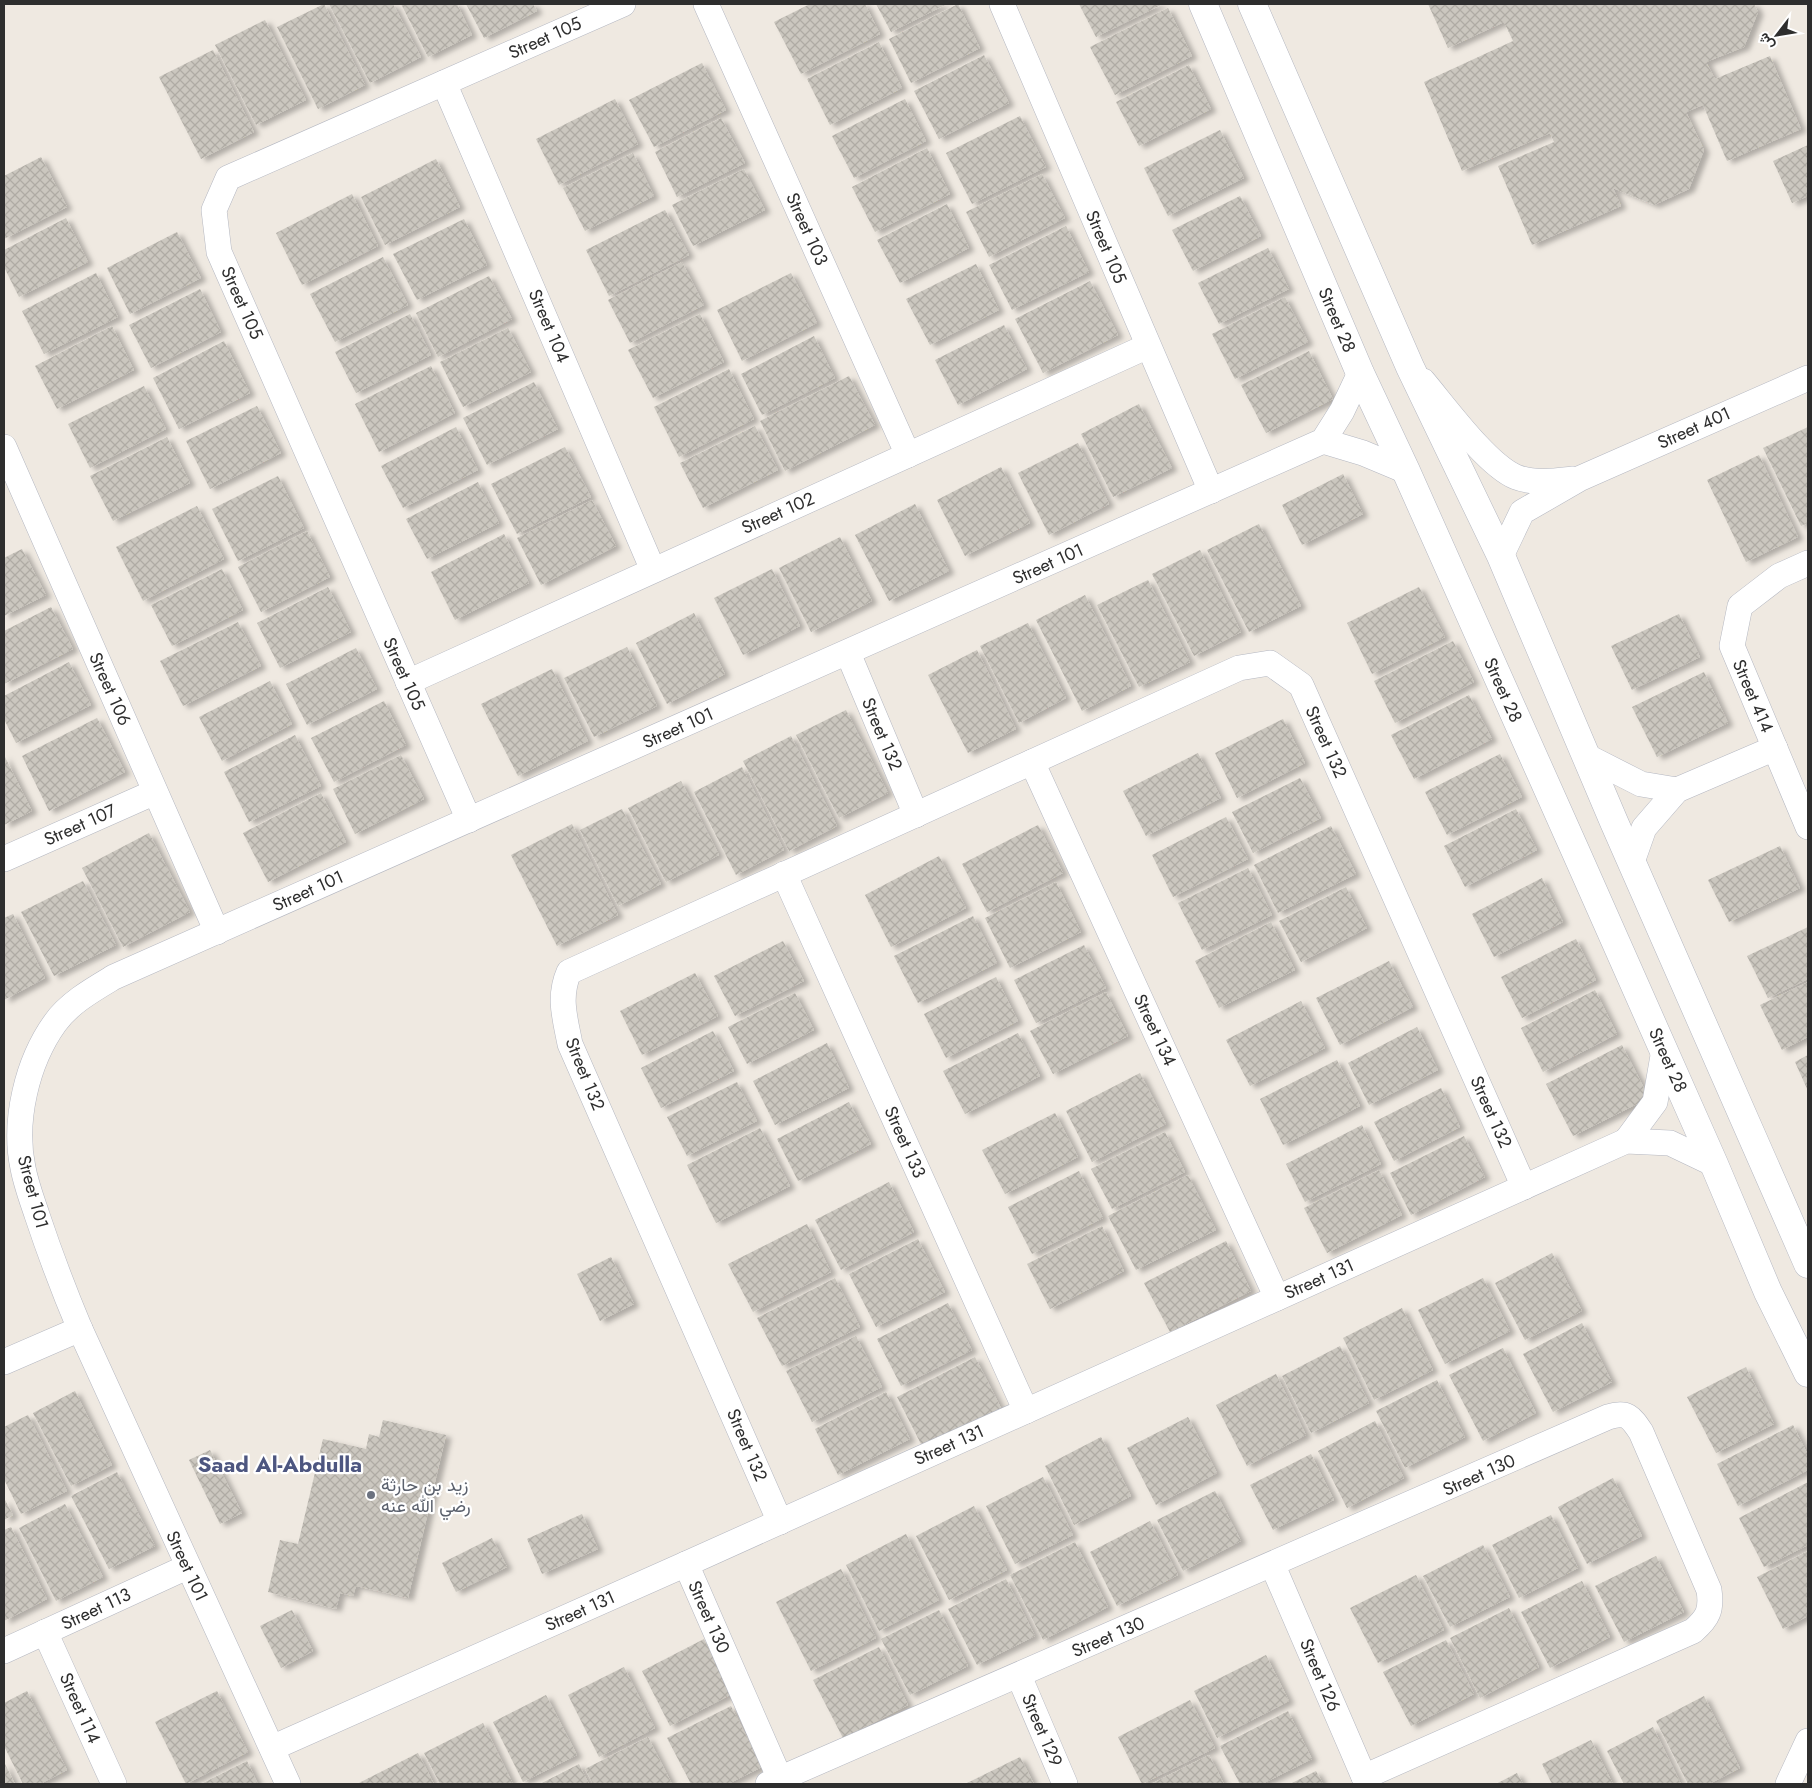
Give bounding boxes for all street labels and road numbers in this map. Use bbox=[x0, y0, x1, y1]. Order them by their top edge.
street label: Street 105 bbox=[504, 10, 586, 66]
street label: Street 103 bbox=[779, 189, 835, 270]
street label: Street 105 bbox=[1079, 206, 1133, 288]
street label: Street 105 bbox=[214, 262, 270, 344]
street label: Street 28 bbox=[1312, 283, 1362, 357]
street label: Street 104 bbox=[522, 285, 576, 367]
street label: Street 401 bbox=[1653, 400, 1735, 456]
street label: Street 102 bbox=[737, 485, 819, 541]
street label: Street 101 bbox=[1008, 537, 1088, 591]
street label: Street 105 bbox=[376, 633, 432, 715]
street label: Street 106 bbox=[82, 648, 138, 730]
street label: Street 28 bbox=[1477, 653, 1529, 727]
street label: Street 414 bbox=[1726, 655, 1780, 737]
street label: Street 132 bbox=[855, 694, 909, 774]
street label: Street 101 bbox=[638, 701, 718, 755]
street label: Street 132 bbox=[1299, 702, 1353, 782]
street label: Street 107 bbox=[40, 797, 121, 852]
street label: Street 101 bbox=[268, 864, 348, 918]
street label: Street 134 bbox=[1127, 990, 1183, 1070]
street label: Street 28 bbox=[1642, 1023, 1694, 1097]
street label: Street 132 bbox=[559, 1034, 611, 1114]
street label: Street 132 bbox=[1464, 1072, 1518, 1152]
street label: Street 133 bbox=[878, 1102, 932, 1182]
street label: Street 101 bbox=[11, 1152, 55, 1232]
street label: Street 131 bbox=[1280, 1252, 1358, 1306]
street label: Street 132 bbox=[720, 1405, 774, 1485]
street label: Street 131 bbox=[910, 1418, 988, 1472]
street label: Street 130 bbox=[1439, 1447, 1520, 1503]
street label: Street 101 bbox=[159, 1526, 215, 1606]
street label: Street 130 bbox=[681, 1577, 737, 1658]
street label: Street 113 bbox=[57, 1581, 135, 1637]
street label: Street 131 bbox=[541, 1584, 619, 1638]
street label: Street 130 bbox=[1067, 1610, 1149, 1664]
street label: Street 126 bbox=[1293, 1634, 1347, 1716]
street label: Street 114 bbox=[53, 1668, 107, 1748]
street label: Street 129 bbox=[1015, 1689, 1069, 1771]

